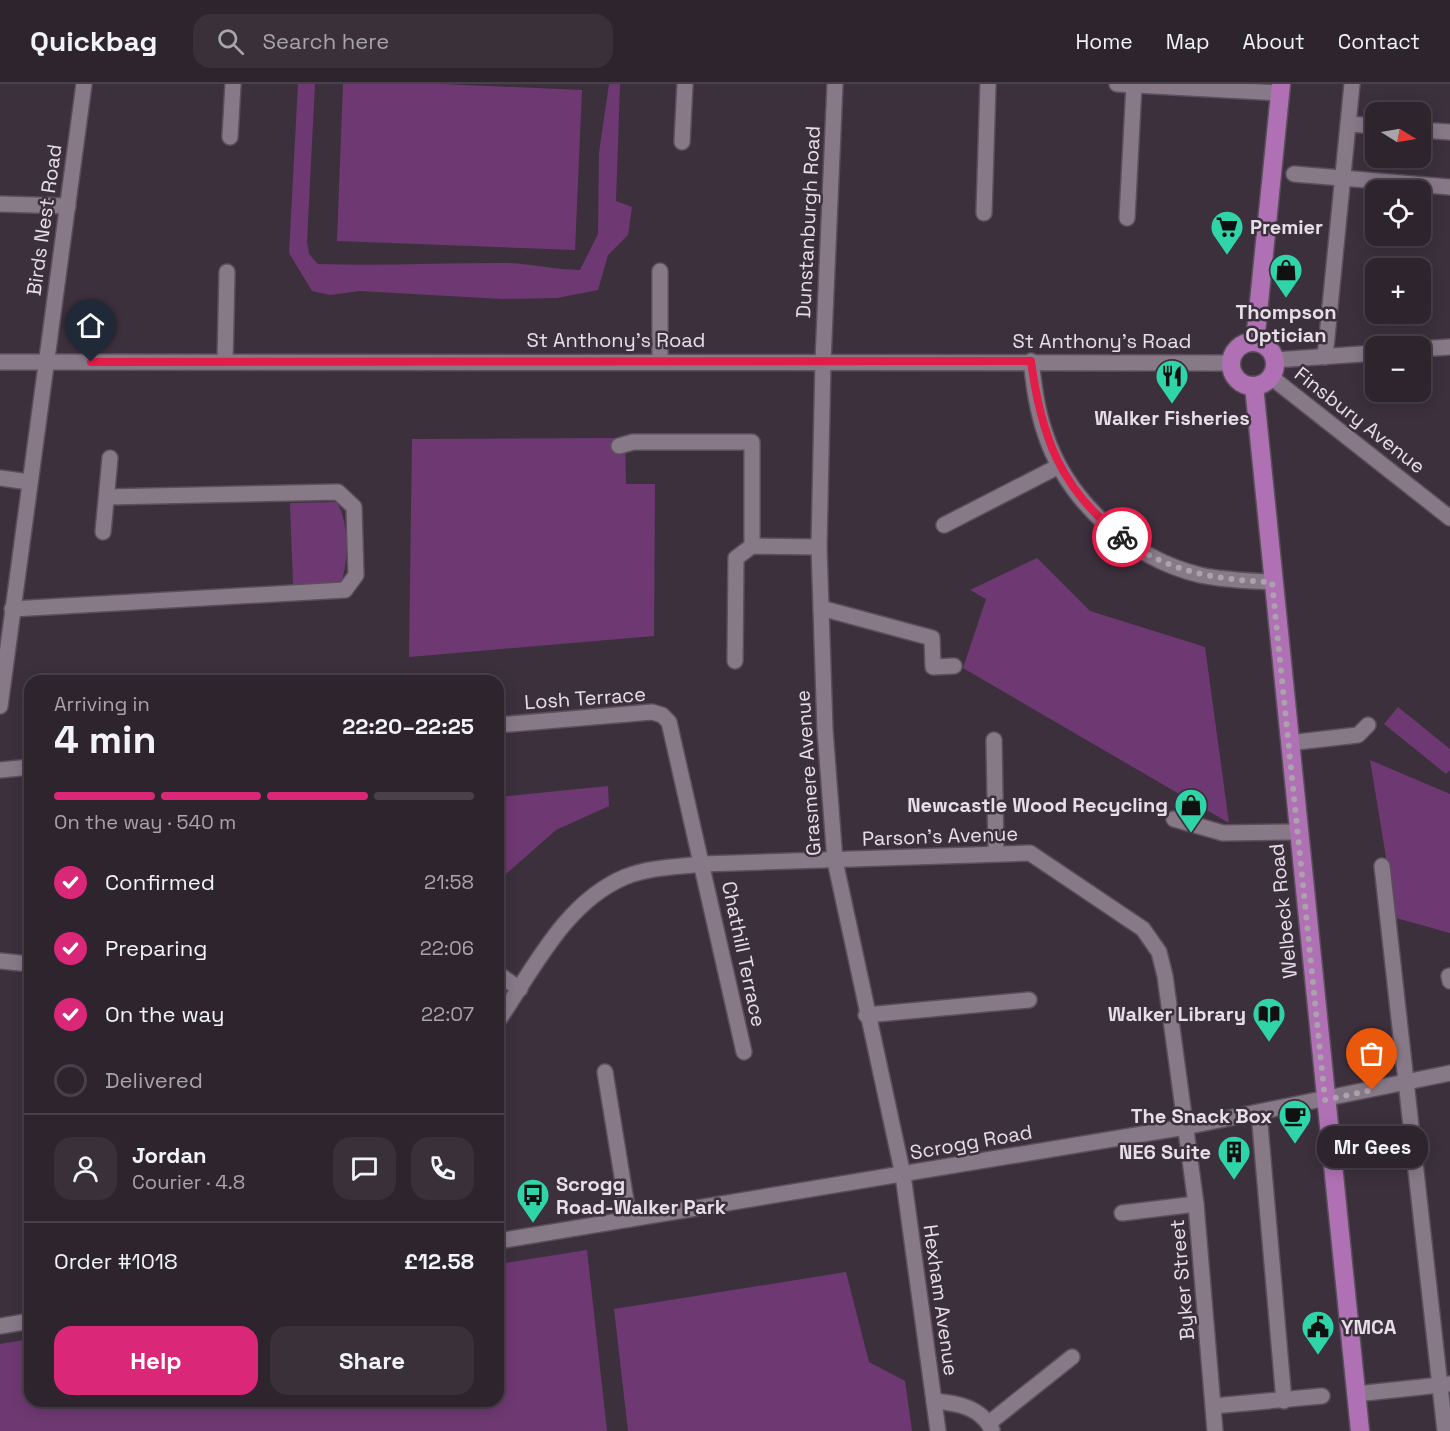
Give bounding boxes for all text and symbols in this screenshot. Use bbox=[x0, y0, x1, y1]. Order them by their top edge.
search box bbox=[193, 14, 613, 68]
text: Quickbag bbox=[30, 23, 157, 59]
icon: search bbox=[214, 25, 247, 58]
text: Search here bbox=[262, 27, 389, 55]
text: Home bbox=[1075, 28, 1133, 55]
text: Map bbox=[1166, 28, 1210, 55]
text: About bbox=[1243, 28, 1305, 55]
text: Contact bbox=[1338, 28, 1420, 55]
north arrow bbox=[1365, 102, 1431, 168]
map controls bbox=[1365, 102, 1431, 402]
street label: Dunstanburgh Road bbox=[790, 125, 826, 319]
street label: Birds Nest Road bbox=[20, 143, 68, 297]
button: locate bbox=[1365, 180, 1431, 246]
supermarket icon: Premier bbox=[1209, 209, 1245, 256]
place label: Premier bbox=[1250, 214, 1323, 240]
shop icon: Thompson Optician bbox=[1268, 252, 1304, 299]
button: + bbox=[1365, 258, 1431, 324]
place label: Thompson Optician bbox=[1235, 299, 1337, 348]
pin bbox=[65, 300, 116, 362]
icon: home bbox=[74, 309, 107, 342]
street label: St Anthony's Road bbox=[527, 327, 705, 353]
street label: St Anthony's Road bbox=[1013, 328, 1191, 354]
button: − bbox=[1365, 336, 1431, 402]
restaurant icon: Walker Fisheries bbox=[1154, 358, 1190, 405]
street label: Finsbury Avenue bbox=[1289, 361, 1431, 479]
place label: Walker Fisheries bbox=[1094, 405, 1250, 431]
courier bbox=[1092, 507, 1152, 567]
icon: bike bbox=[1106, 521, 1139, 554]
street label: Losh Terrace bbox=[523, 681, 647, 715]
street label: Grasmere Avenue bbox=[789, 689, 827, 857]
text: Arriving in bbox=[54, 691, 150, 717]
text: 22:20–22:25 bbox=[342, 712, 474, 740]
text: 4 min bbox=[54, 715, 156, 764]
shop icon: Newcastle Wood Recycling bbox=[1173, 787, 1209, 834]
place label: Newcastle Wood Recycling bbox=[907, 792, 1168, 818]
text: On the way · 540 m bbox=[54, 809, 236, 835]
street label: Parson's Avenue bbox=[861, 820, 1019, 852]
street label: Welbeck Road bbox=[1263, 842, 1303, 980]
icon: check bbox=[54, 866, 87, 899]
text: Confirmed bbox=[105, 868, 215, 896]
text: 21:58 bbox=[424, 869, 474, 895]
street label: Chathill Terrace bbox=[716, 879, 772, 1029]
icon: check bbox=[54, 932, 87, 965]
text: Preparing bbox=[105, 934, 207, 962]
text: 22:06 bbox=[420, 935, 474, 961]
library icon: Walker Library bbox=[1251, 996, 1287, 1043]
icon: check bbox=[54, 998, 87, 1031]
text: On the way bbox=[105, 1000, 224, 1028]
text: 22:07 bbox=[421, 1001, 474, 1027]
place label: Walker Library bbox=[1108, 1001, 1246, 1027]
pin bbox=[1346, 1028, 1397, 1090]
icon: bag bbox=[1355, 1037, 1388, 1070]
text: Delivered bbox=[105, 1066, 203, 1094]
cafe icon: The Snack Box bbox=[1277, 1098, 1313, 1145]
place label: The Snack Box bbox=[1131, 1103, 1272, 1129]
street label: Scrogg Road bbox=[908, 1118, 1034, 1166]
callout: Mr Gees bbox=[1316, 1126, 1428, 1168]
building icon: NE6 Suite bbox=[1216, 1134, 1252, 1181]
text: Mr Gees bbox=[1334, 1134, 1411, 1160]
button: person bbox=[54, 1137, 117, 1200]
button: chat bbox=[333, 1137, 396, 1200]
button: phone bbox=[411, 1137, 474, 1200]
place label: NE6 Suite bbox=[1119, 1139, 1211, 1165]
text: Jordan bbox=[132, 1141, 207, 1169]
text: Courier · 4.8 bbox=[132, 1169, 245, 1195]
place label: Scrogg Road-Walker Park bbox=[556, 1171, 726, 1220]
bus stop icon: Scrogg Road-Walker Park bbox=[515, 1177, 551, 1224]
street label: Byker Street bbox=[1164, 1218, 1200, 1342]
street label: Hexham Avenue bbox=[918, 1223, 964, 1377]
text: Order #1018 bbox=[54, 1247, 178, 1275]
text: £12.58 bbox=[404, 1247, 474, 1275]
public building icon: YMCA bbox=[1300, 1309, 1336, 1356]
place label: YMCA bbox=[1341, 1314, 1397, 1340]
button: Help bbox=[54, 1326, 258, 1395]
button: Share bbox=[270, 1326, 474, 1395]

